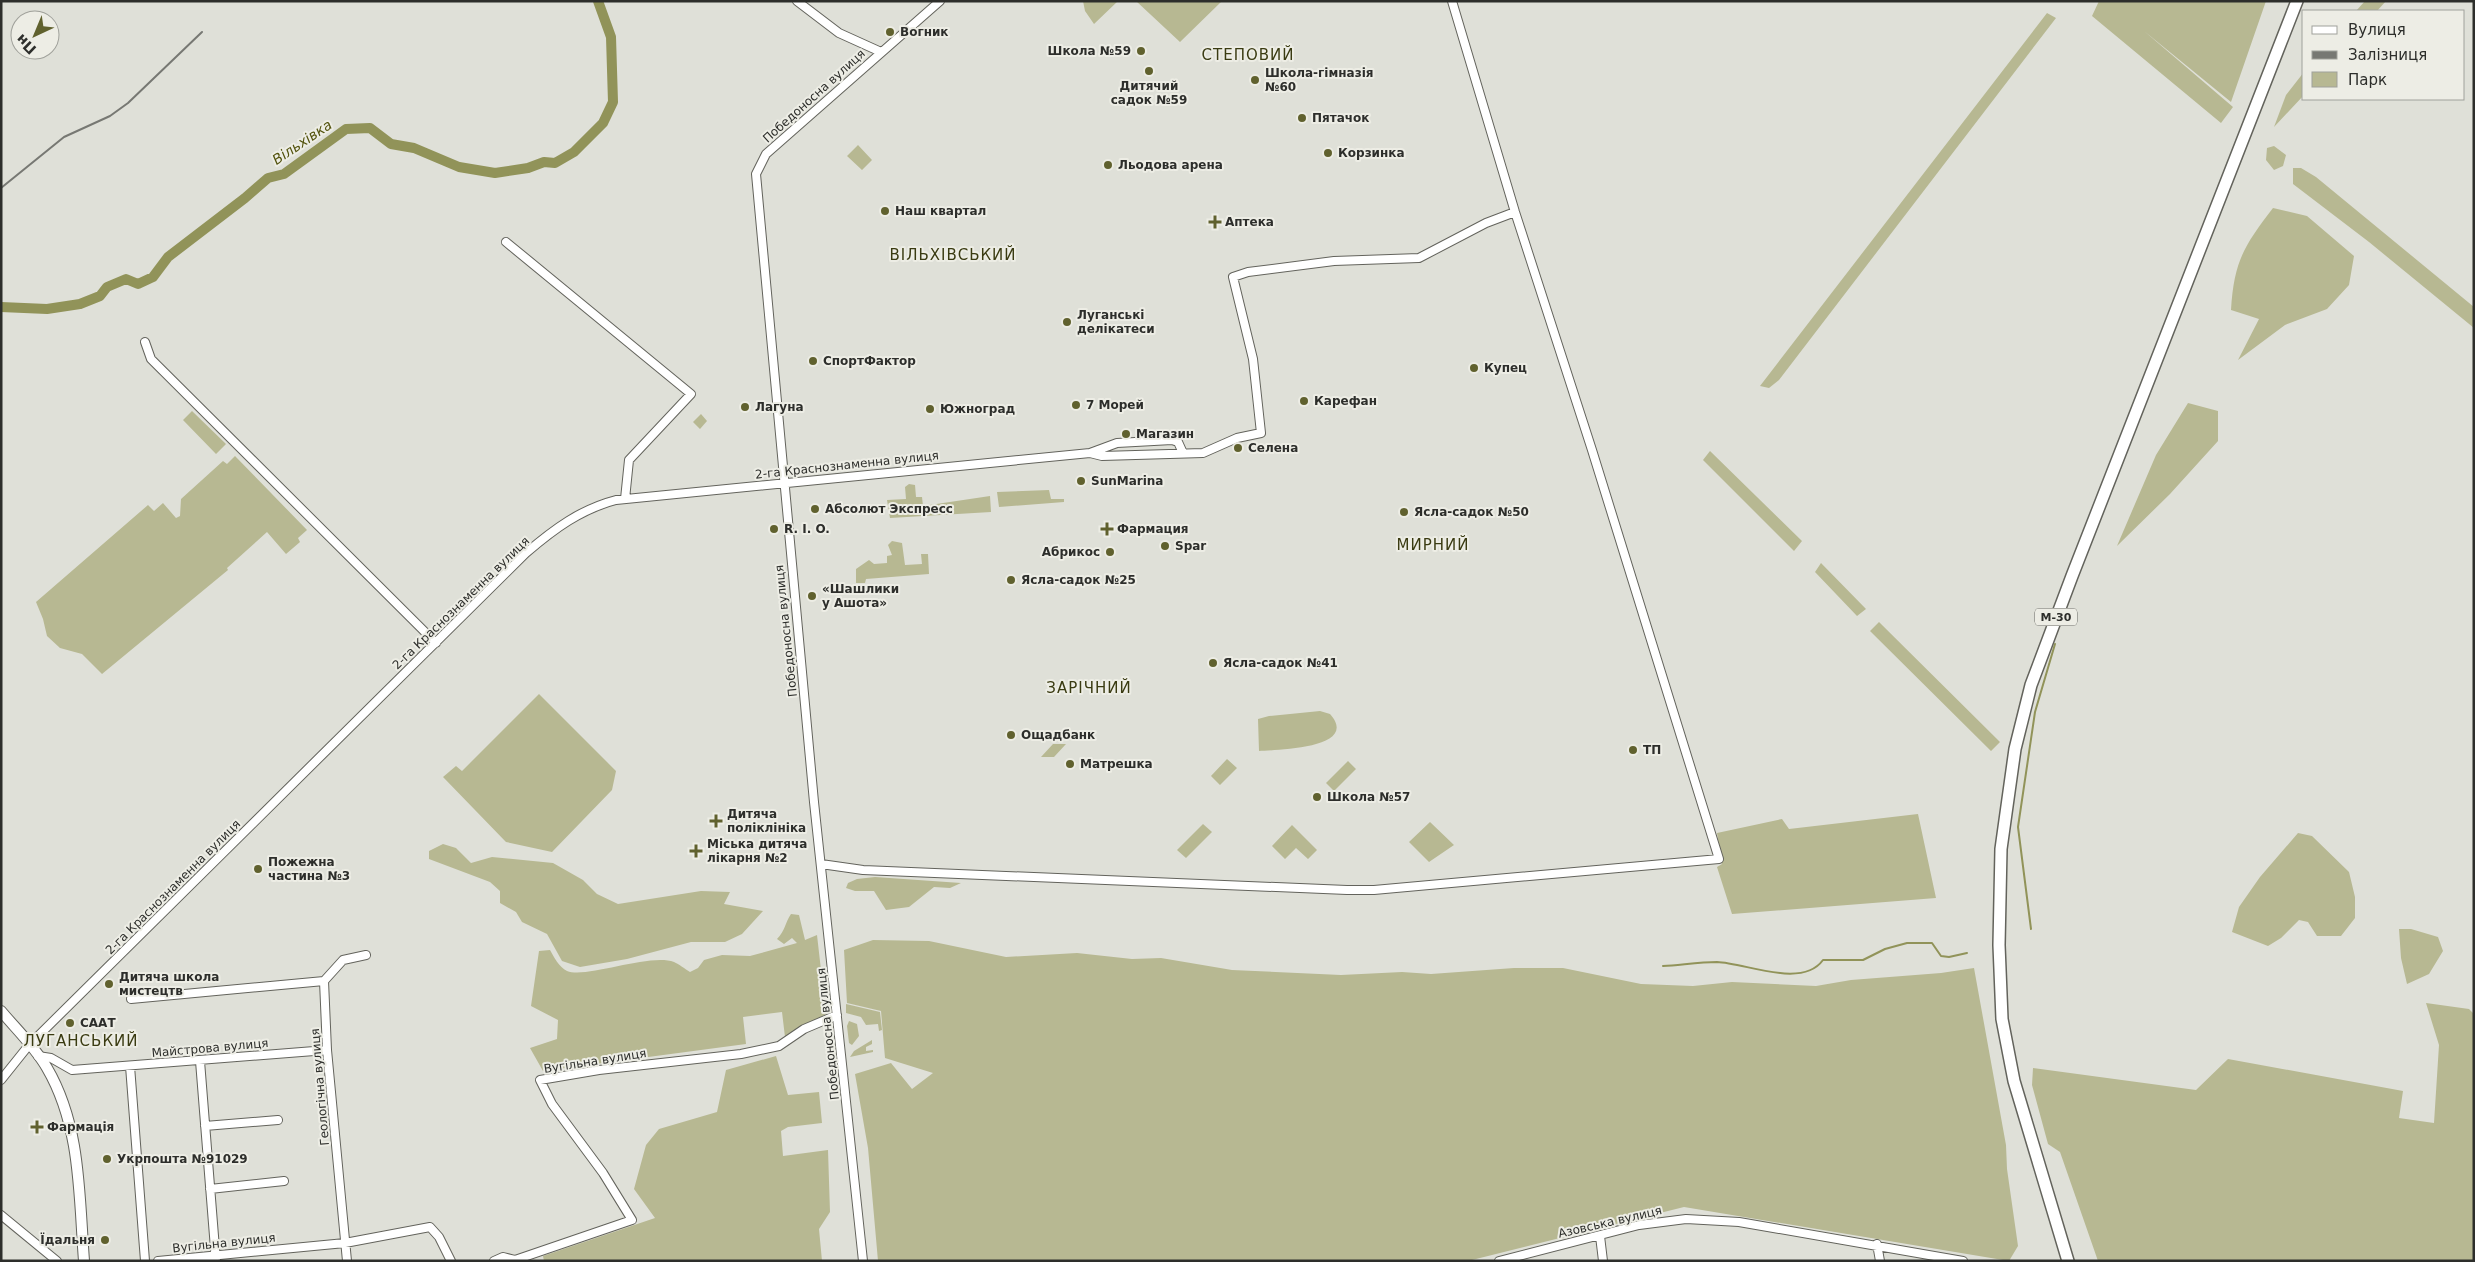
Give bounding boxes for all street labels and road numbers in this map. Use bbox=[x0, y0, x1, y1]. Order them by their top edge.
street label: Победоносна вулиця bbox=[760, 46, 868, 146]
street label: 2-га Краснознаменна вулиця bbox=[754, 448, 940, 482]
street label: 2-га Краснознаменна вулиця bbox=[390, 534, 532, 672]
street label: Победоносна вулиця bbox=[772, 564, 800, 698]
road number: М-30 bbox=[2035, 608, 2077, 626]
street label: 2-га Краснознаменна вулиця bbox=[103, 817, 243, 957]
street label: Победоносна вулиця bbox=[814, 967, 842, 1101]
street label: Геологічна вулиця bbox=[308, 1028, 332, 1146]
street label: Майстрова вулиця bbox=[151, 1036, 269, 1060]
street label: Вугільна вулиця bbox=[543, 1046, 647, 1076]
street label: Азовська вулиця bbox=[1557, 1203, 1663, 1241]
street label: Вугільна вулиця bbox=[172, 1231, 276, 1255]

